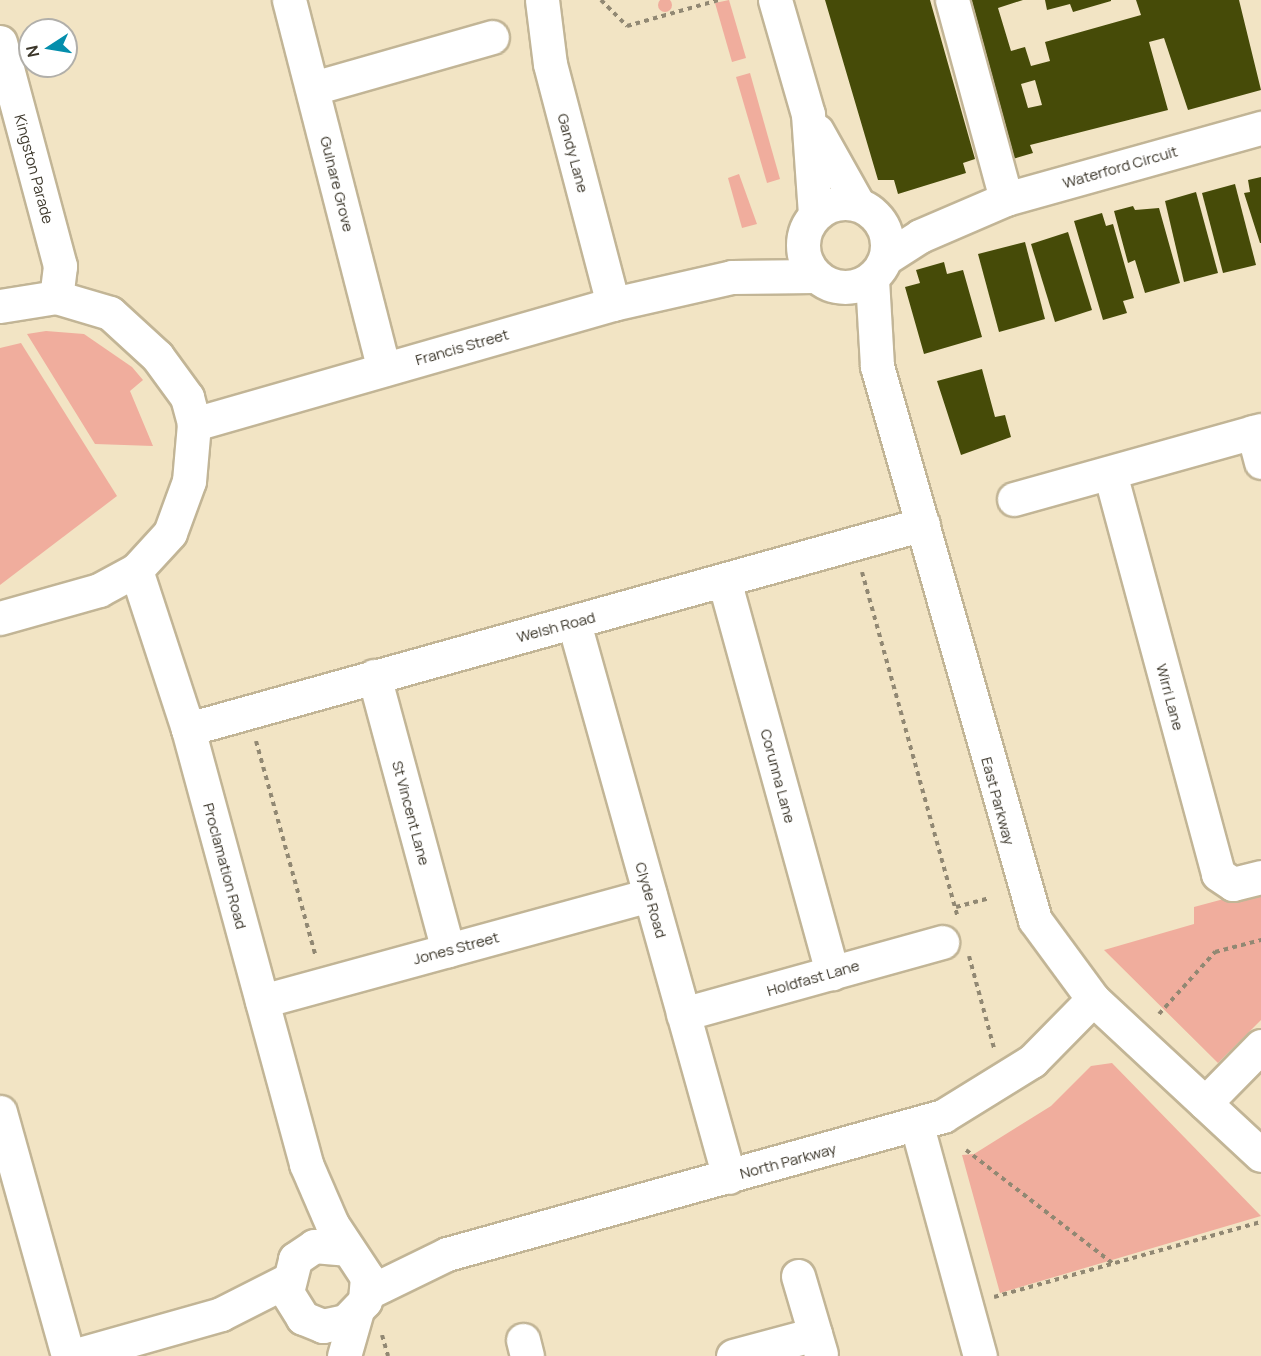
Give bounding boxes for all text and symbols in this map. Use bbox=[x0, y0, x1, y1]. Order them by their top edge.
north arrow bbox=[18, 18, 78, 78]
text: N bbox=[20, 43, 44, 59]
street label: Gandy Lane bbox=[554, 111, 592, 195]
street label: Kingston Parade bbox=[11, 112, 57, 226]
street label: Gulnare Grove bbox=[316, 134, 358, 234]
street label: Waterford Circuit bbox=[1060, 142, 1180, 192]
street label: Francis Street bbox=[413, 325, 511, 369]
street label: Welsh Road bbox=[515, 608, 597, 646]
street label: Wirri Lane bbox=[1152, 662, 1188, 732]
street label: Corunna Lane bbox=[757, 727, 799, 825]
street label: East Parkway bbox=[978, 755, 1018, 847]
street label: St Vincent Lane bbox=[388, 759, 434, 867]
street label: Proclamation Road bbox=[199, 801, 251, 931]
street label: Clyde Road bbox=[632, 860, 670, 940]
street label: Jones Street bbox=[411, 928, 501, 968]
street label: Holdfast Lane bbox=[765, 956, 861, 1000]
street label: North Parkway bbox=[738, 1139, 838, 1183]

